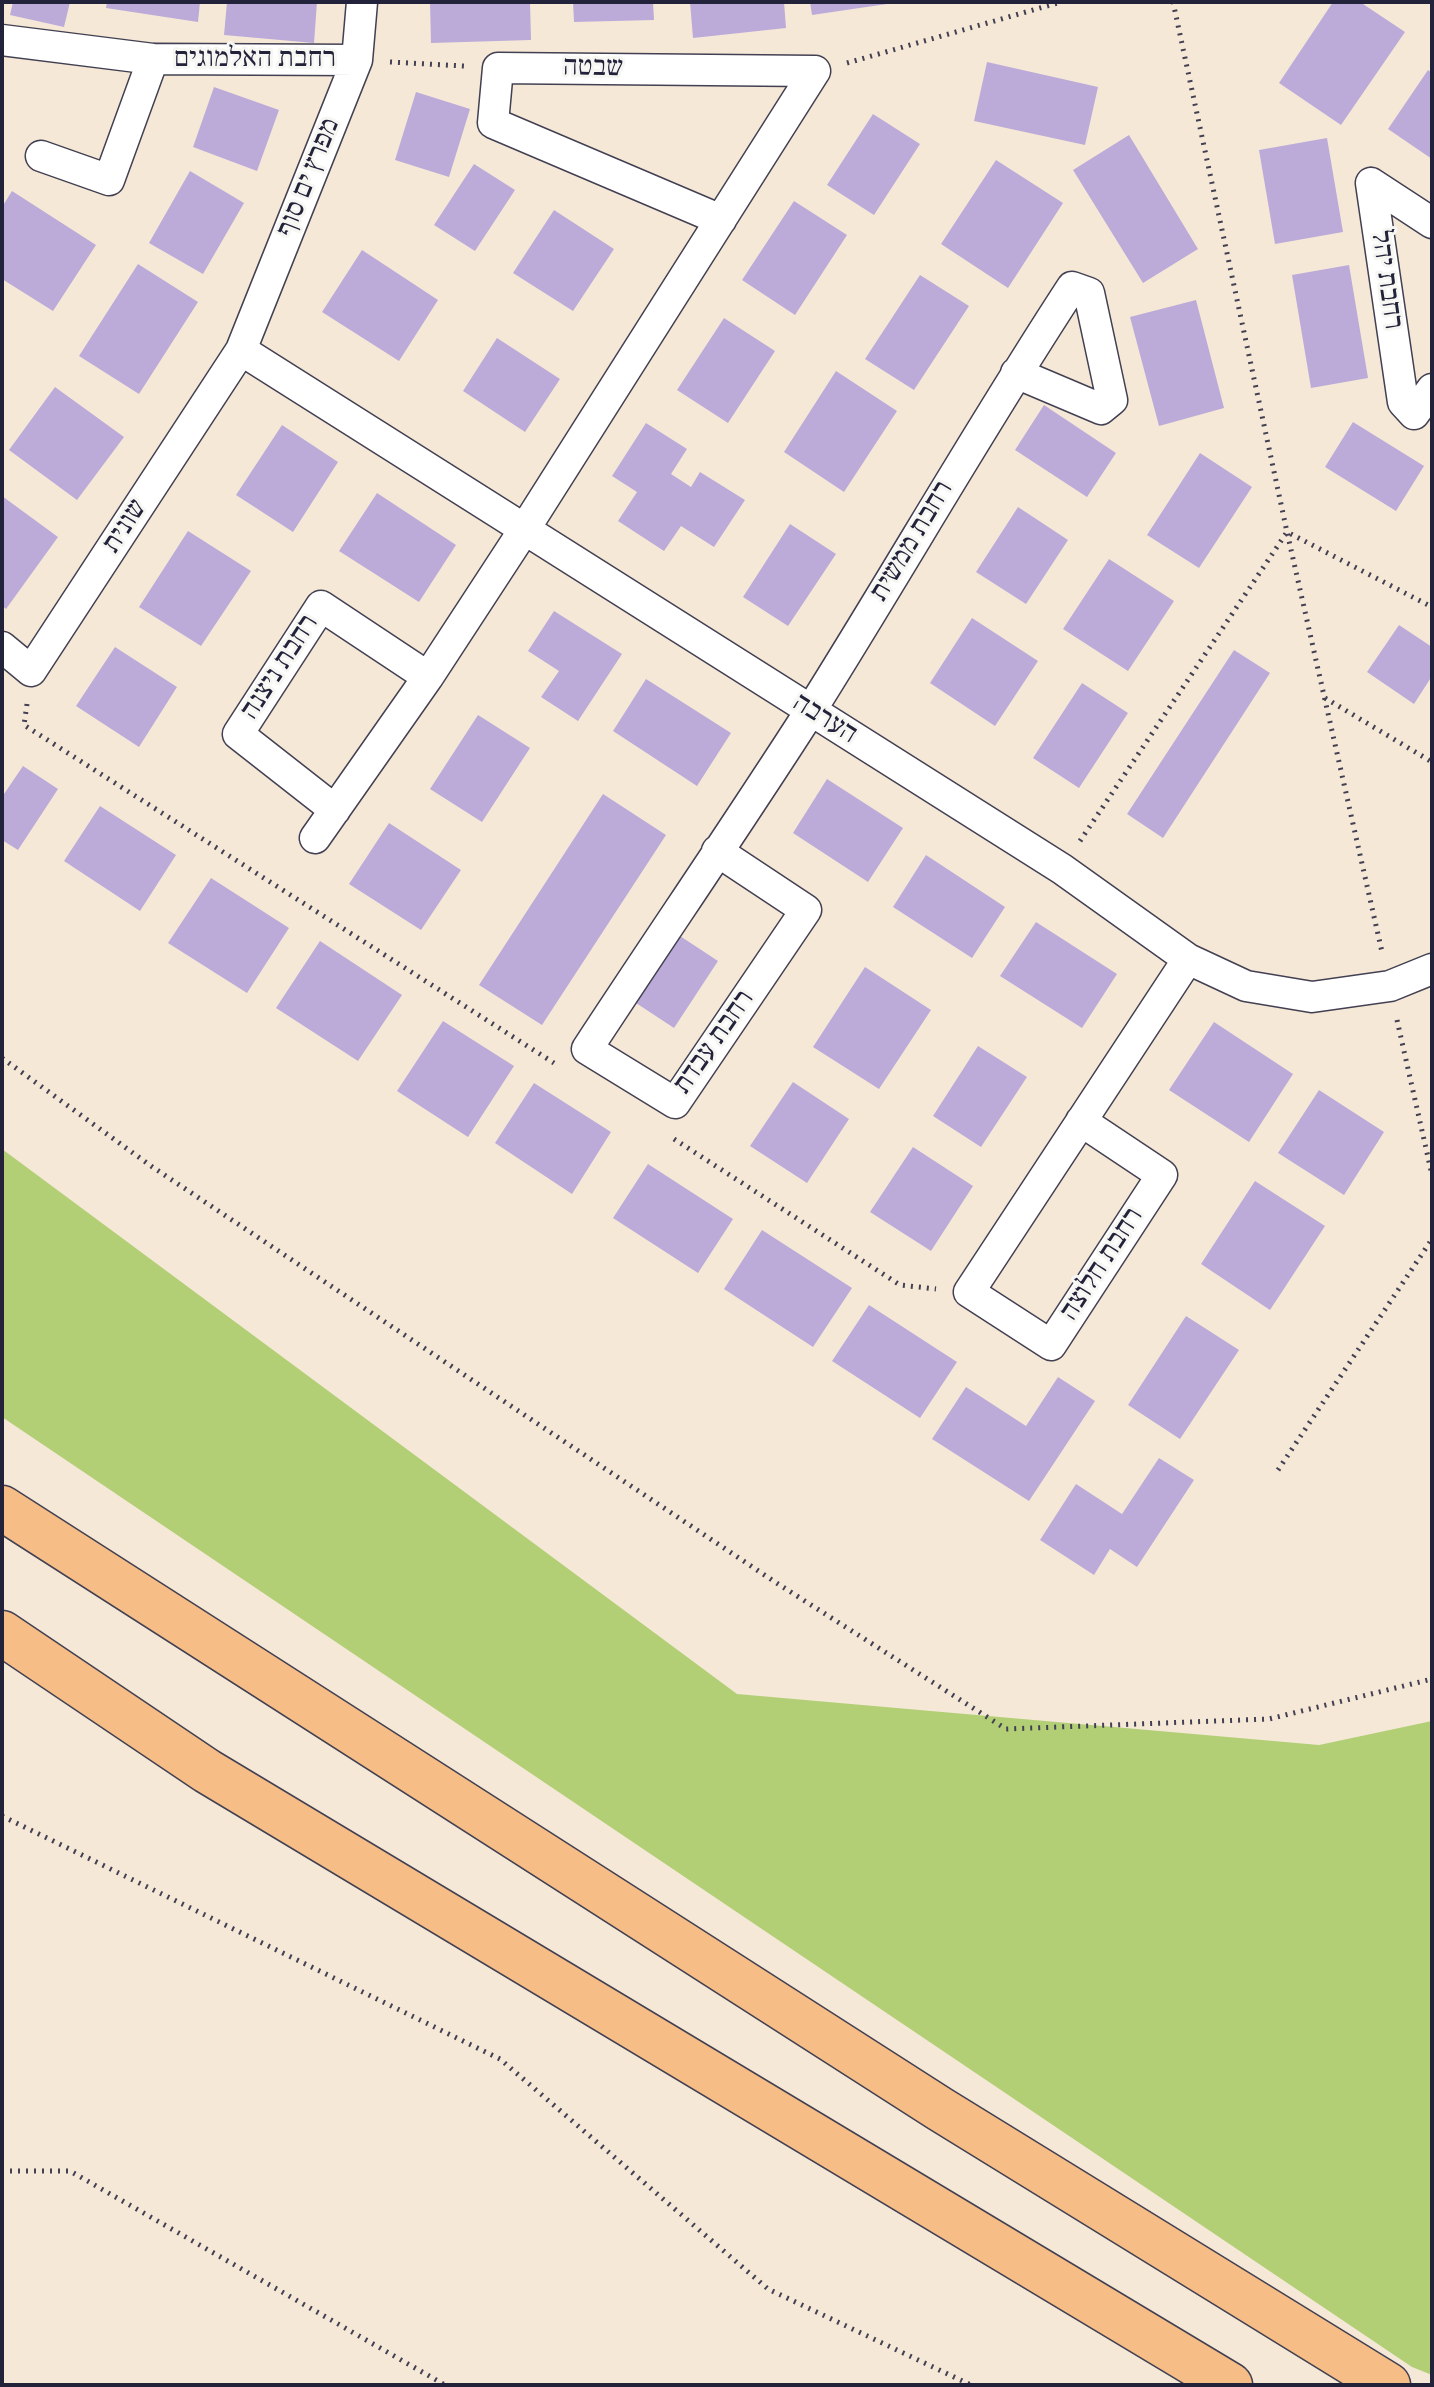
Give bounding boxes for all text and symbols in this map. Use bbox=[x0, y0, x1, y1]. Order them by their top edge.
street label: רחבת האלמוגים bbox=[174, 43, 336, 77]
street label: שבטה bbox=[563, 52, 623, 86]
street label: מפרץ ים סוף bbox=[271, 114, 349, 242]
street label: רחבת יהל bbox=[1361, 228, 1409, 332]
street label: רחבת ממשית bbox=[864, 476, 962, 608]
street label: שונית bbox=[96, 494, 156, 560]
street label: רחבת ניצנה bbox=[235, 609, 327, 727]
street label: הערבה bbox=[785, 687, 863, 753]
street label: רחבת עבדת bbox=[667, 985, 763, 1101]
street label: רחבת חלוצה bbox=[1054, 1202, 1152, 1328]

